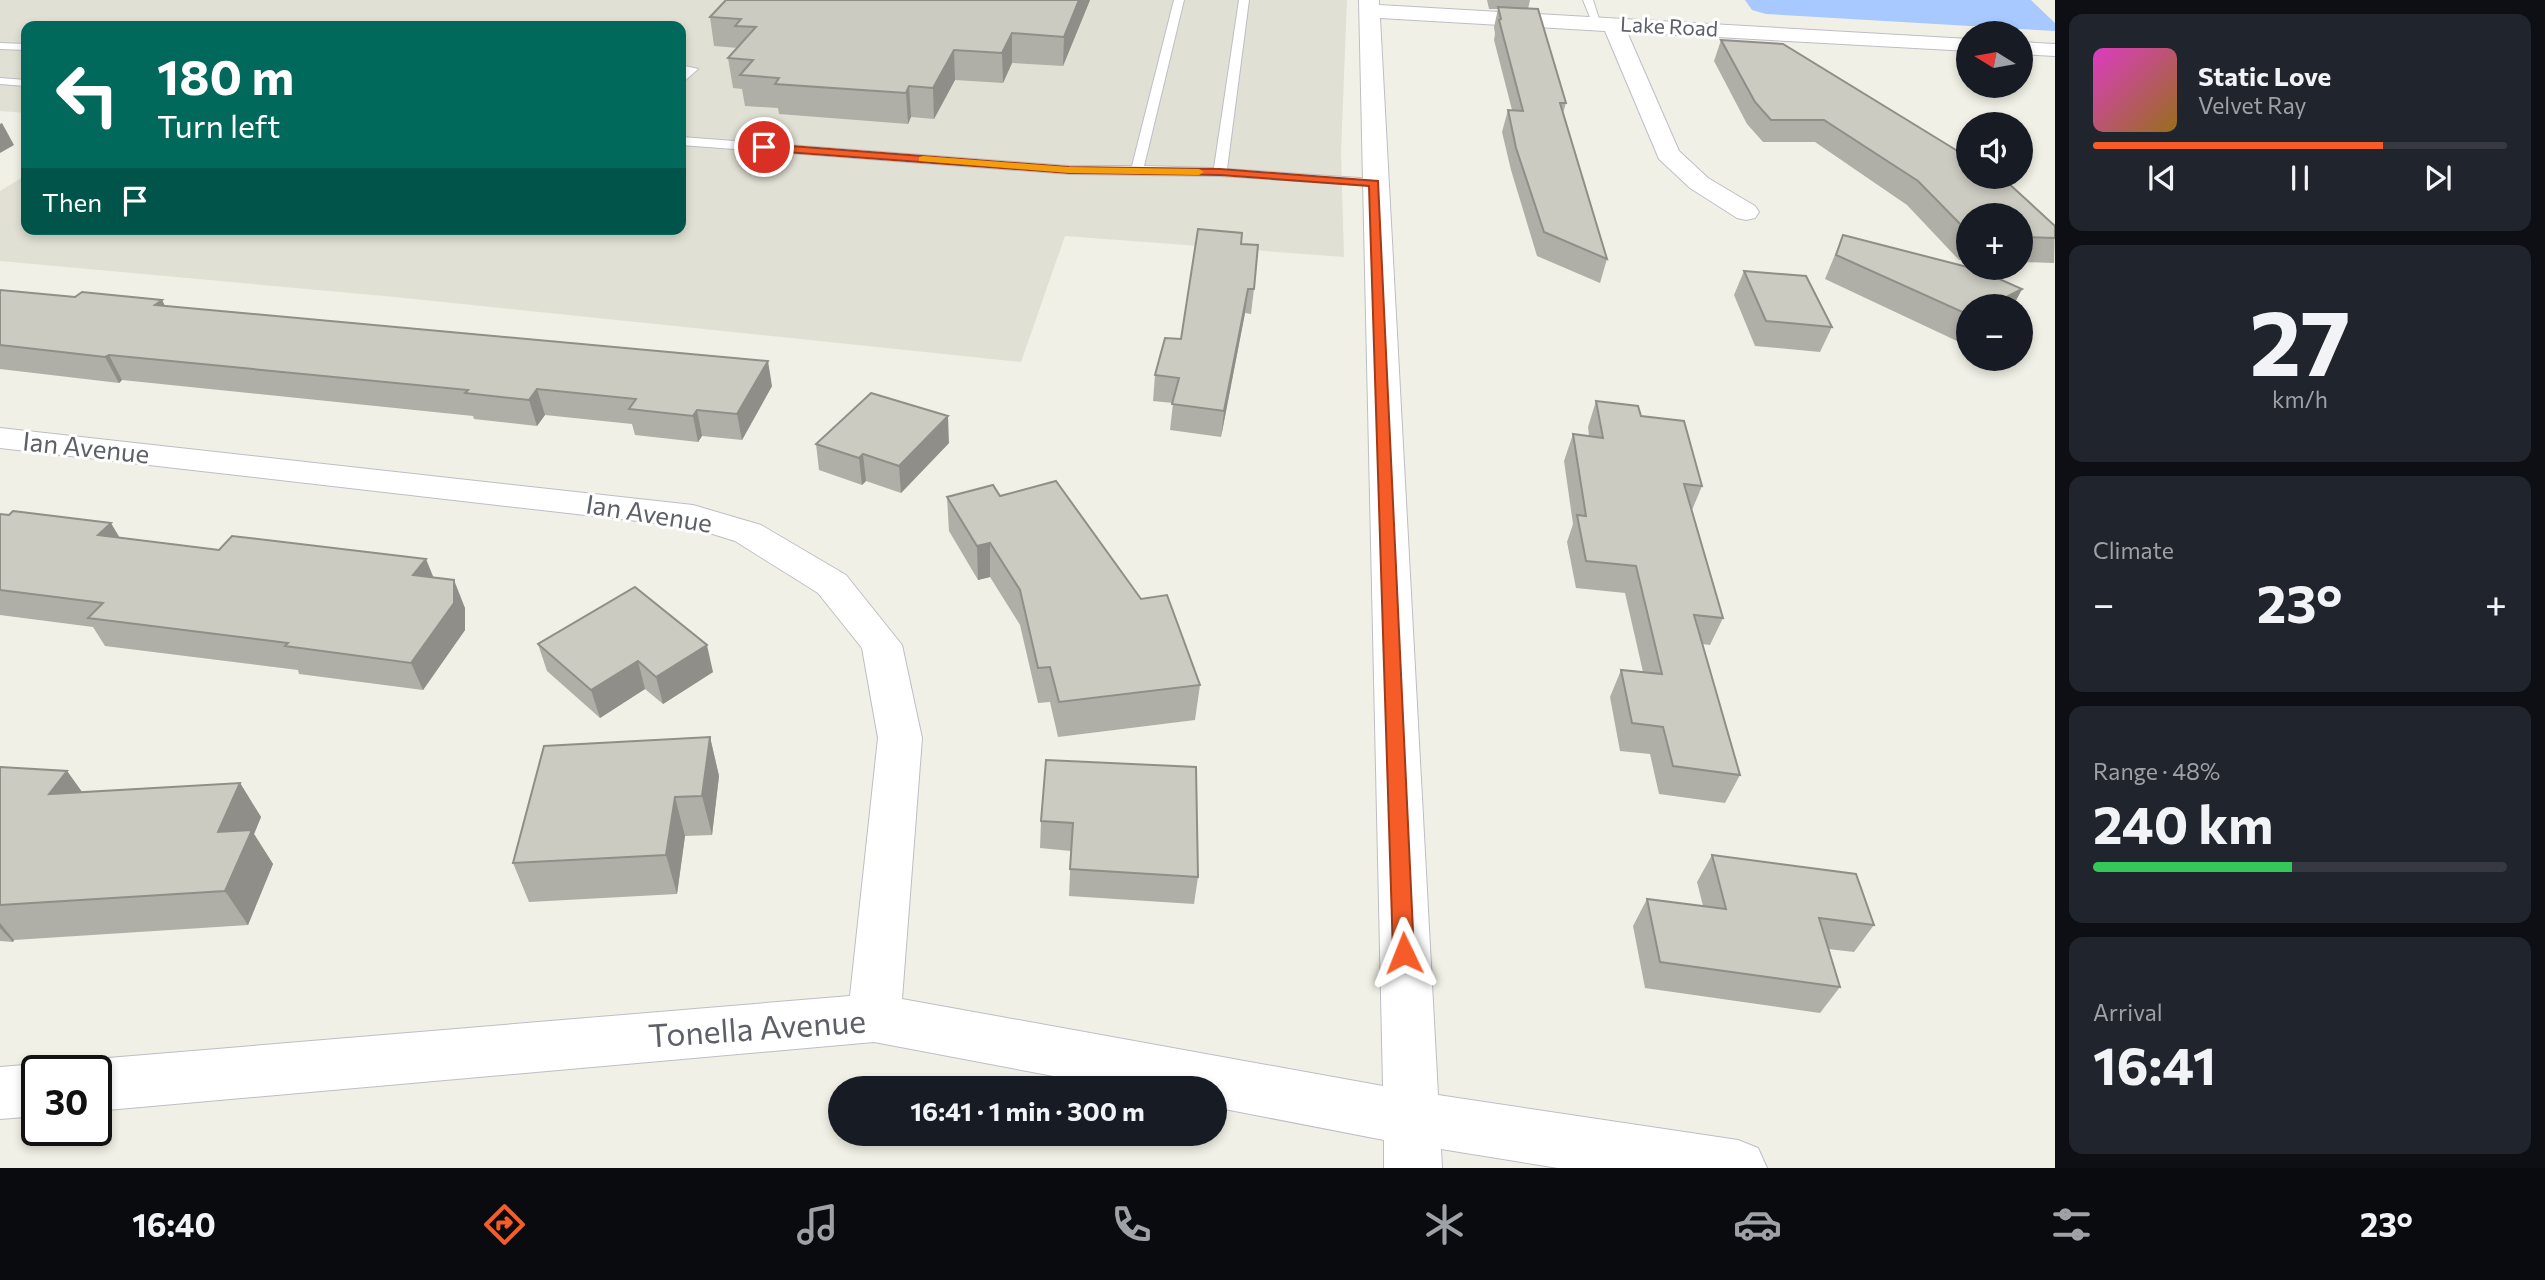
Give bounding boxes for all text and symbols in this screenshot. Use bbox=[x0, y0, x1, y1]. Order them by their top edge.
street label: Lake Road bbox=[1619, 10, 1719, 41]
north arrow bbox=[1956, 21, 2034, 98]
map controls bbox=[1956, 21, 2033, 371]
text: 180 m bbox=[157, 45, 294, 105]
icon: left bbox=[42, 49, 133, 140]
text: Static Love bbox=[2198, 60, 2331, 91]
text: Velvet Ray bbox=[2198, 91, 2306, 119]
text: Turn left bbox=[157, 105, 281, 145]
button: sound bbox=[1956, 112, 2033, 189]
pin bbox=[734, 117, 794, 177]
icon: arrive bbox=[745, 128, 783, 166]
icon: previous bbox=[2143, 159, 2181, 197]
icon: pause bbox=[2281, 159, 2319, 197]
icon: next bbox=[2419, 159, 2457, 197]
icon: arrive bbox=[116, 182, 154, 220]
text: Then bbox=[42, 186, 102, 217]
button: + bbox=[1956, 203, 2033, 280]
text: 27 bbox=[2249, 283, 2351, 395]
button: − bbox=[1956, 294, 2033, 371]
text: km/h bbox=[2272, 385, 2328, 413]
street label: Ian Avenue bbox=[21, 424, 151, 469]
street label: Ian Avenue bbox=[584, 487, 715, 538]
text: Climate bbox=[2093, 536, 2174, 564]
text: 23° bbox=[2257, 570, 2343, 634]
text: − bbox=[2093, 579, 2115, 626]
text: + bbox=[2485, 579, 2507, 626]
text: Range · 48% bbox=[2093, 757, 2220, 785]
text: 240 km bbox=[2093, 791, 2273, 855]
position arrow bbox=[1367, 916, 1441, 990]
text: Arrival bbox=[2093, 998, 2163, 1026]
street label: Tonella Avenue bbox=[647, 999, 867, 1055]
text: 16:41 bbox=[2093, 1032, 2216, 1096]
speed limit sign: 30 bbox=[21, 1055, 112, 1146]
text: 16:41 · 1 min · 300 m bbox=[910, 1095, 1145, 1126]
icon: directions bbox=[480, 1200, 529, 1249]
icon: music bbox=[793, 1200, 842, 1249]
icon: phone bbox=[1107, 1200, 1156, 1249]
icon: climate bbox=[1420, 1200, 1469, 1249]
icon: car bbox=[1733, 1200, 1782, 1249]
icon: filters bbox=[2047, 1200, 2096, 1249]
text: 16:40 bbox=[132, 1204, 216, 1244]
text: 23° bbox=[2360, 1204, 2413, 1244]

